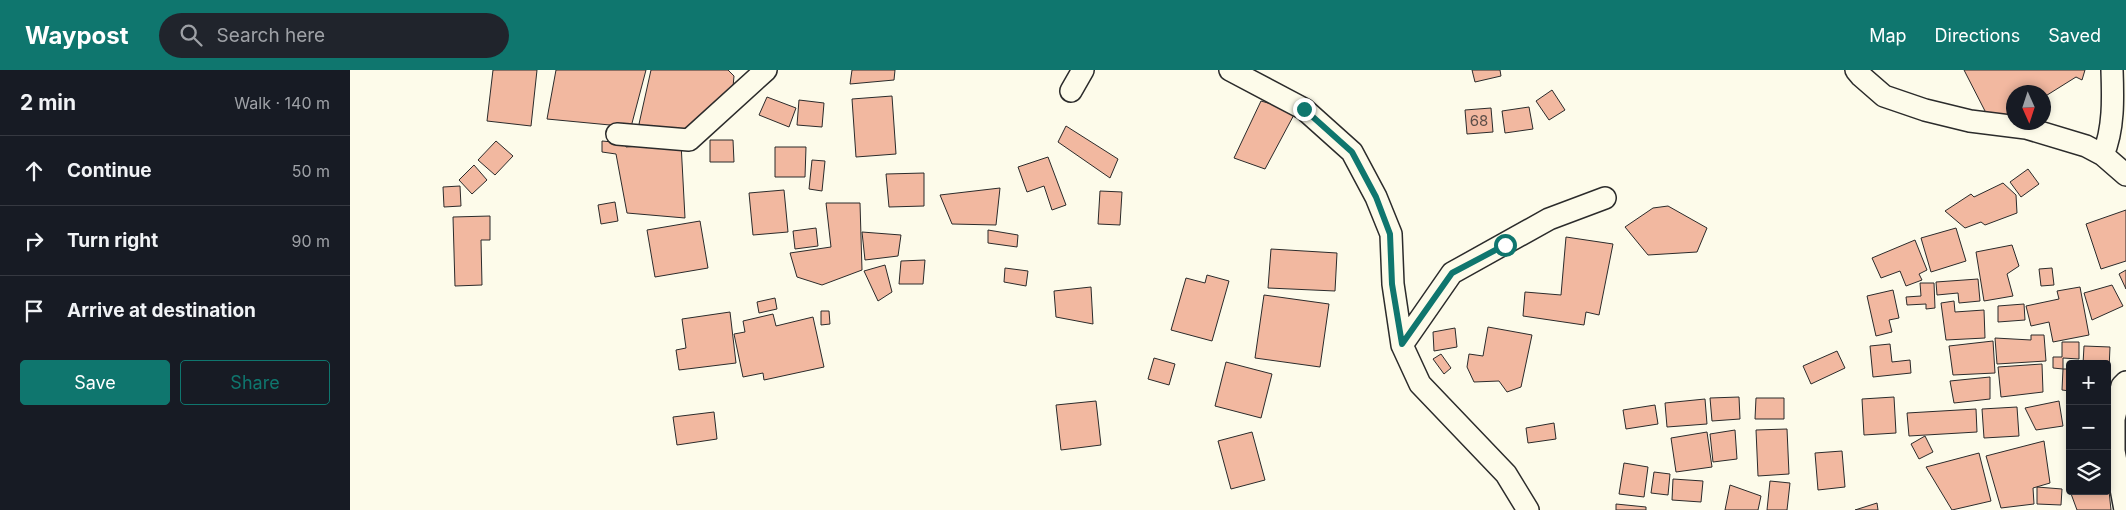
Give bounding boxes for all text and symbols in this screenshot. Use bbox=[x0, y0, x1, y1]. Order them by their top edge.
search box bbox=[159, 13, 509, 58]
text: Waypost bbox=[25, 21, 129, 50]
icon: search bbox=[177, 21, 205, 49]
text: Search here bbox=[217, 24, 325, 47]
text: Map bbox=[1869, 25, 1907, 46]
text: Directions bbox=[1935, 25, 2020, 46]
text: Saved bbox=[2048, 25, 2101, 46]
north arrow bbox=[2006, 85, 2051, 130]
text: 2 min bbox=[20, 90, 76, 115]
text: Walk · 140 m bbox=[234, 93, 330, 113]
route end bbox=[1293, 98, 1316, 121]
house number: 68 bbox=[1470, 111, 1488, 130]
icon: ahead bbox=[20, 157, 48, 185]
text: Continue bbox=[67, 159, 152, 182]
text: 50 m bbox=[292, 161, 330, 181]
icon: right bbox=[20, 227, 48, 255]
text: Turn right bbox=[67, 229, 158, 252]
text: 90 m bbox=[291, 231, 330, 251]
route start bbox=[1494, 234, 1517, 257]
icon: arrive bbox=[20, 297, 48, 325]
text: Arrive at destination bbox=[67, 299, 256, 322]
button: Save bbox=[20, 360, 170, 405]
button: Share bbox=[180, 360, 330, 405]
map controls bbox=[2066, 360, 2111, 495]
button: + bbox=[2066, 360, 2111, 405]
button: − bbox=[2066, 405, 2111, 450]
button: layers bbox=[2066, 450, 2111, 495]

